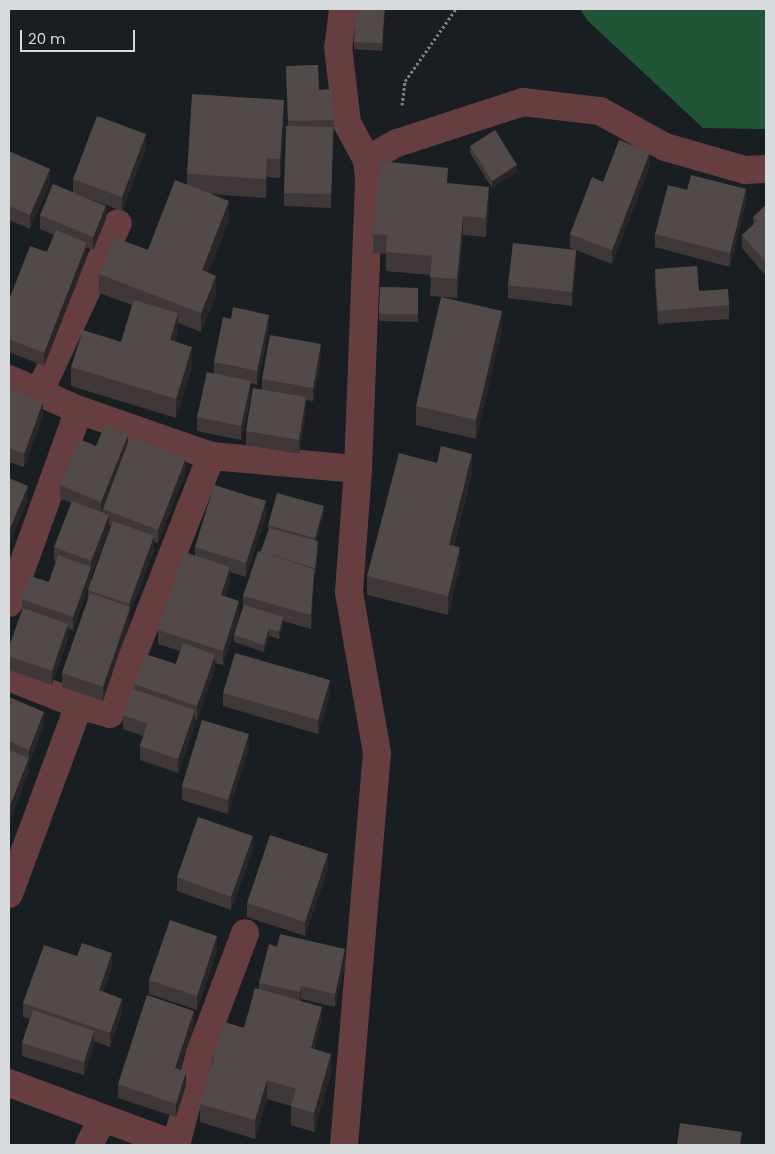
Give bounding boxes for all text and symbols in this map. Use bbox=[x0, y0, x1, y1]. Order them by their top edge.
scale bar bbox=[22, 20, 138, 52]
text: 20 m bbox=[28, 28, 66, 49]

